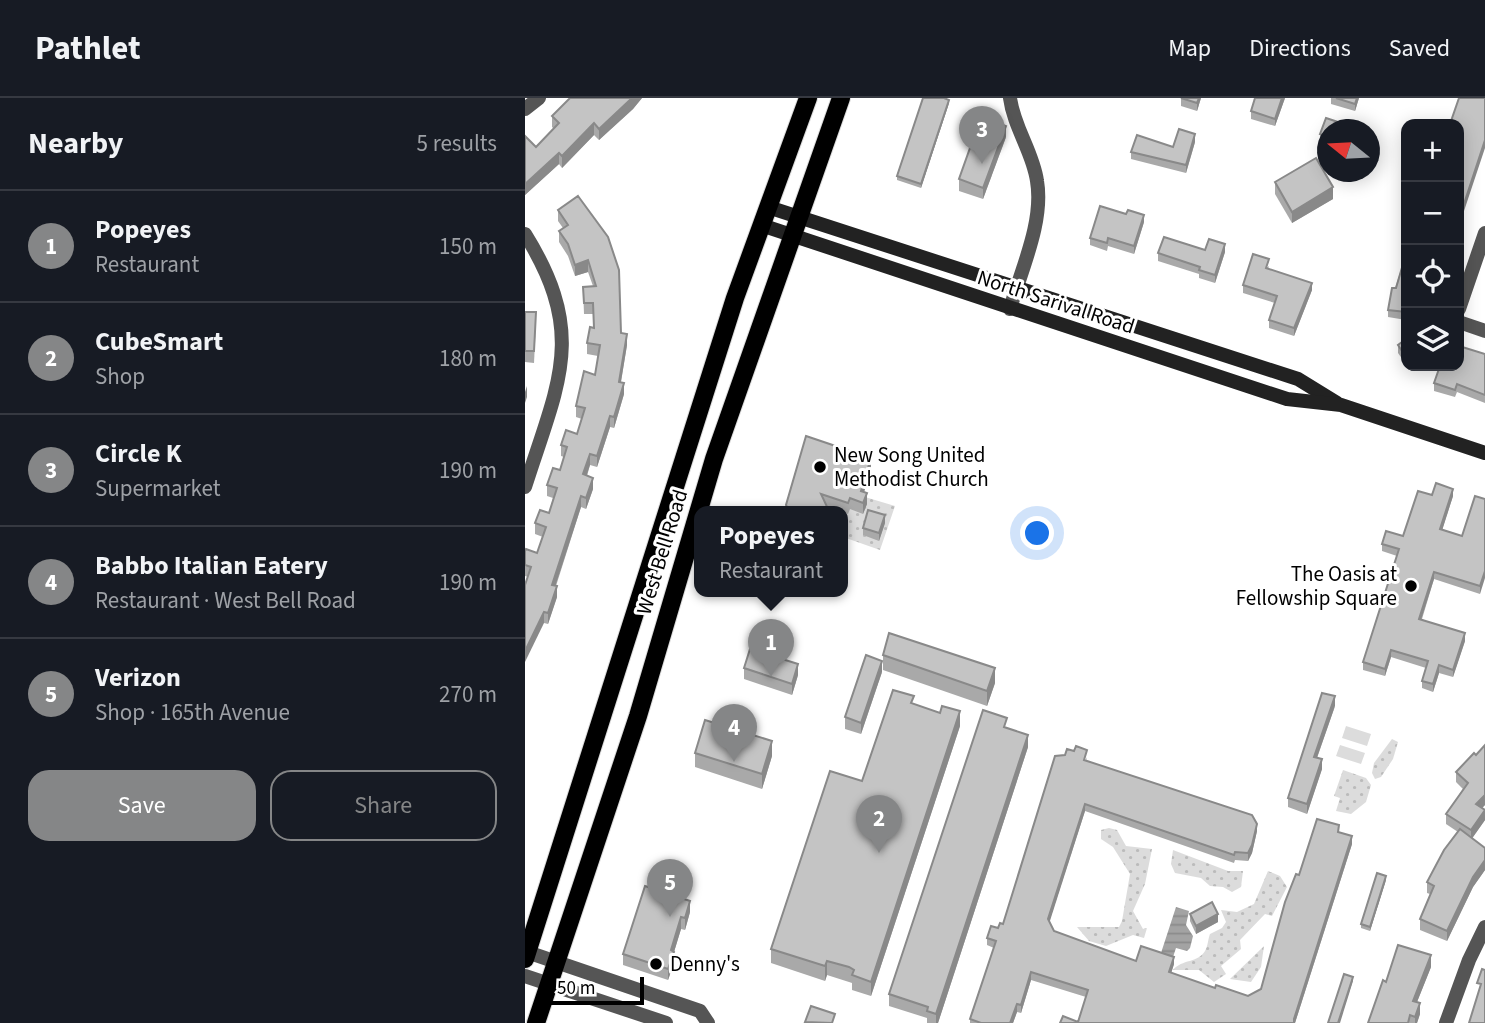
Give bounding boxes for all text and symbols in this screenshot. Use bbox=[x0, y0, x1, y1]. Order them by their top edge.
text: Pathlet bbox=[35, 25, 141, 72]
text: Map bbox=[1168, 31, 1211, 66]
text: Directions bbox=[1249, 31, 1351, 66]
text: Saved bbox=[1389, 31, 1450, 66]
pin: 3 bbox=[959, 106, 1005, 164]
north arrow bbox=[1317, 119, 1380, 182]
map controls bbox=[1401, 119, 1464, 371]
button: + bbox=[1401, 119, 1464, 182]
text: Nearby bbox=[28, 122, 123, 165]
text: 5 results bbox=[417, 127, 497, 160]
button: − bbox=[1401, 182, 1464, 245]
text: Popeyes bbox=[95, 211, 191, 248]
text: 1 bbox=[45, 230, 57, 263]
text: 150 m bbox=[439, 230, 497, 263]
button: locate bbox=[1401, 245, 1464, 308]
text: Restaurant bbox=[95, 248, 199, 281]
street label: North Sarival Road bbox=[973, 262, 1139, 342]
button: layers bbox=[1401, 308, 1464, 371]
text: CubeSmart bbox=[95, 323, 223, 360]
text: 2 bbox=[45, 342, 57, 375]
text: 180 m bbox=[439, 342, 497, 375]
text: Shop bbox=[95, 360, 145, 393]
text: Circle K bbox=[95, 435, 182, 472]
place label: New Song United Methodist Church bbox=[834, 440, 989, 494]
text: 3 bbox=[45, 454, 57, 487]
text: 190 m bbox=[439, 454, 497, 487]
marker: New Song United Methodist Church bbox=[812, 459, 828, 475]
text: Supermarket bbox=[95, 472, 221, 505]
street label: West Bell Road bbox=[629, 486, 695, 618]
popup bbox=[694, 506, 848, 597]
your location bbox=[1020, 516, 1054, 550]
text: Popeyes bbox=[719, 517, 815, 554]
text: Babbo Italian Eatery bbox=[95, 547, 328, 584]
text: Restaurant bbox=[719, 554, 823, 587]
place label: The Oasis at Fellowship Square bbox=[1236, 559, 1397, 613]
text: 4 bbox=[45, 566, 57, 599]
text: 190 m bbox=[439, 566, 497, 599]
marker: The Oasis at Fellowship Square bbox=[1403, 578, 1419, 594]
text: Restaurant · West Bell Road bbox=[95, 584, 356, 617]
pin: 1 bbox=[748, 619, 794, 677]
text: Verizon bbox=[95, 659, 181, 696]
text: 5 bbox=[45, 678, 57, 711]
text: 270 m bbox=[439, 678, 497, 711]
text: Shop · 165th Avenue bbox=[95, 696, 290, 729]
pin: 4 bbox=[711, 704, 757, 762]
button: Save bbox=[28, 770, 256, 841]
button: Share bbox=[270, 770, 497, 841]
pin: 2 bbox=[856, 795, 902, 853]
pin: 5 bbox=[647, 859, 693, 917]
place label: Denny's bbox=[670, 949, 740, 979]
marker: Denny's bbox=[648, 956, 664, 972]
scale bar bbox=[546, 974, 644, 1006]
text: 50 m bbox=[557, 975, 595, 1002]

